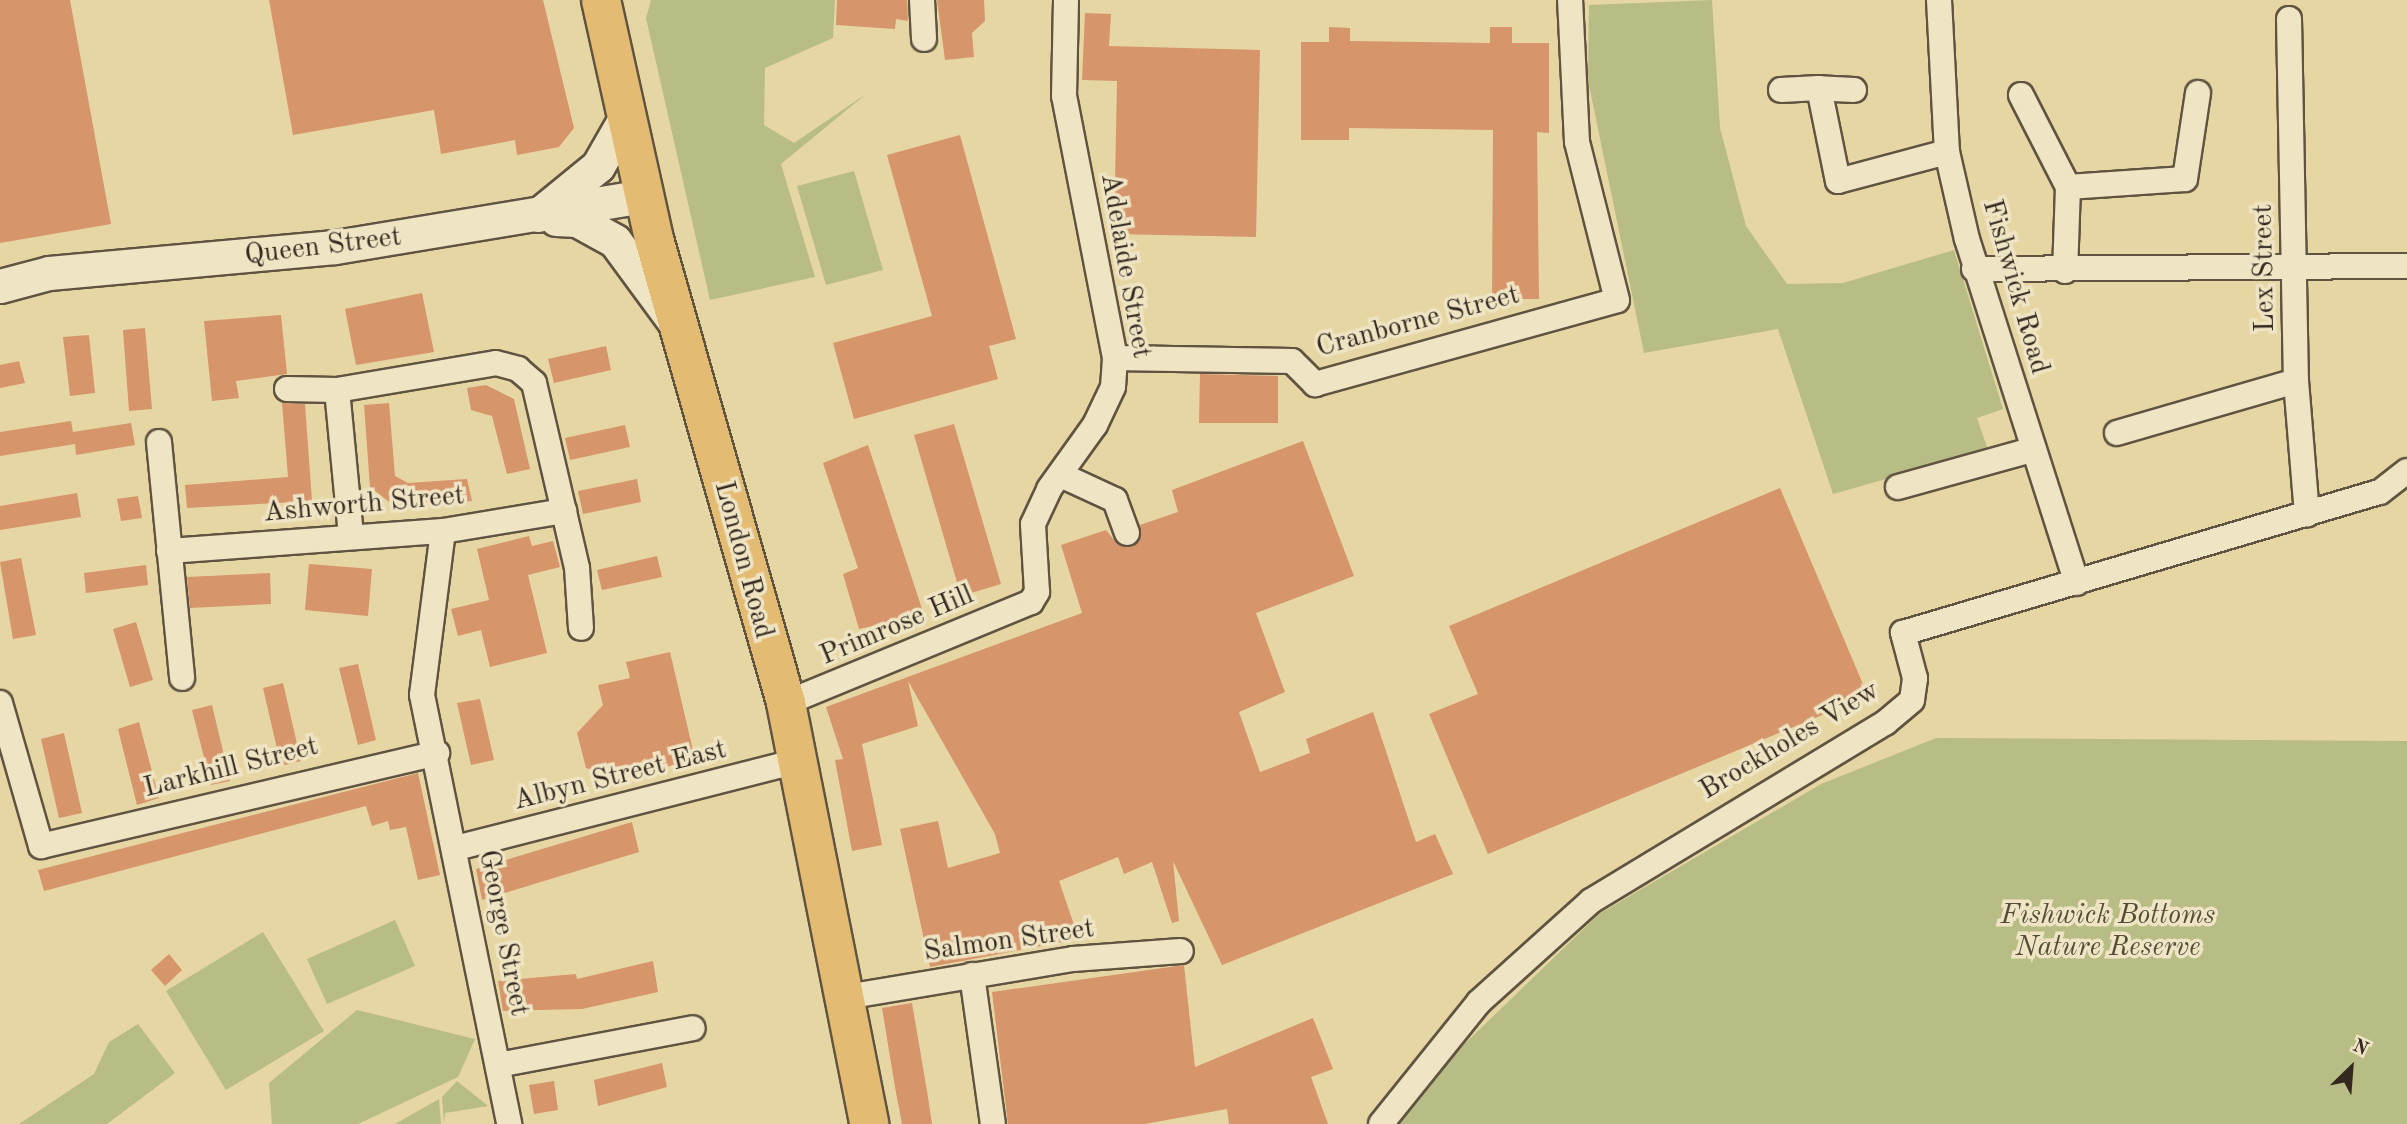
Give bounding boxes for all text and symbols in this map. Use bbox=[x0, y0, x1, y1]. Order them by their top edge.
street label: Adelaide Street bbox=[1092, 171, 1158, 361]
street label: Fishwick Road bbox=[1974, 196, 2056, 378]
street label: Lex Street bbox=[2247, 204, 2283, 332]
street label: Queen Street bbox=[243, 221, 403, 273]
street label: Cranborne Street bbox=[1313, 279, 1523, 365]
street label: London Road bbox=[706, 478, 780, 642]
street label: Ashworth Street bbox=[262, 479, 466, 531]
street label: Primrose Hill bbox=[815, 579, 979, 673]
street label: Brockholes View bbox=[1694, 674, 1886, 808]
street label: Larkhill Street bbox=[140, 730, 322, 806]
street label: Albyn Street East bbox=[510, 733, 730, 819]
street label: George Street bbox=[470, 847, 536, 1019]
park label: Fishwick Bottoms Nature Reserve bbox=[2001, 899, 2215, 965]
street label: Salmon Street bbox=[921, 912, 1097, 970]
north arrow bbox=[2316, 1033, 2386, 1103]
text: N bbox=[2349, 1037, 2371, 1060]

